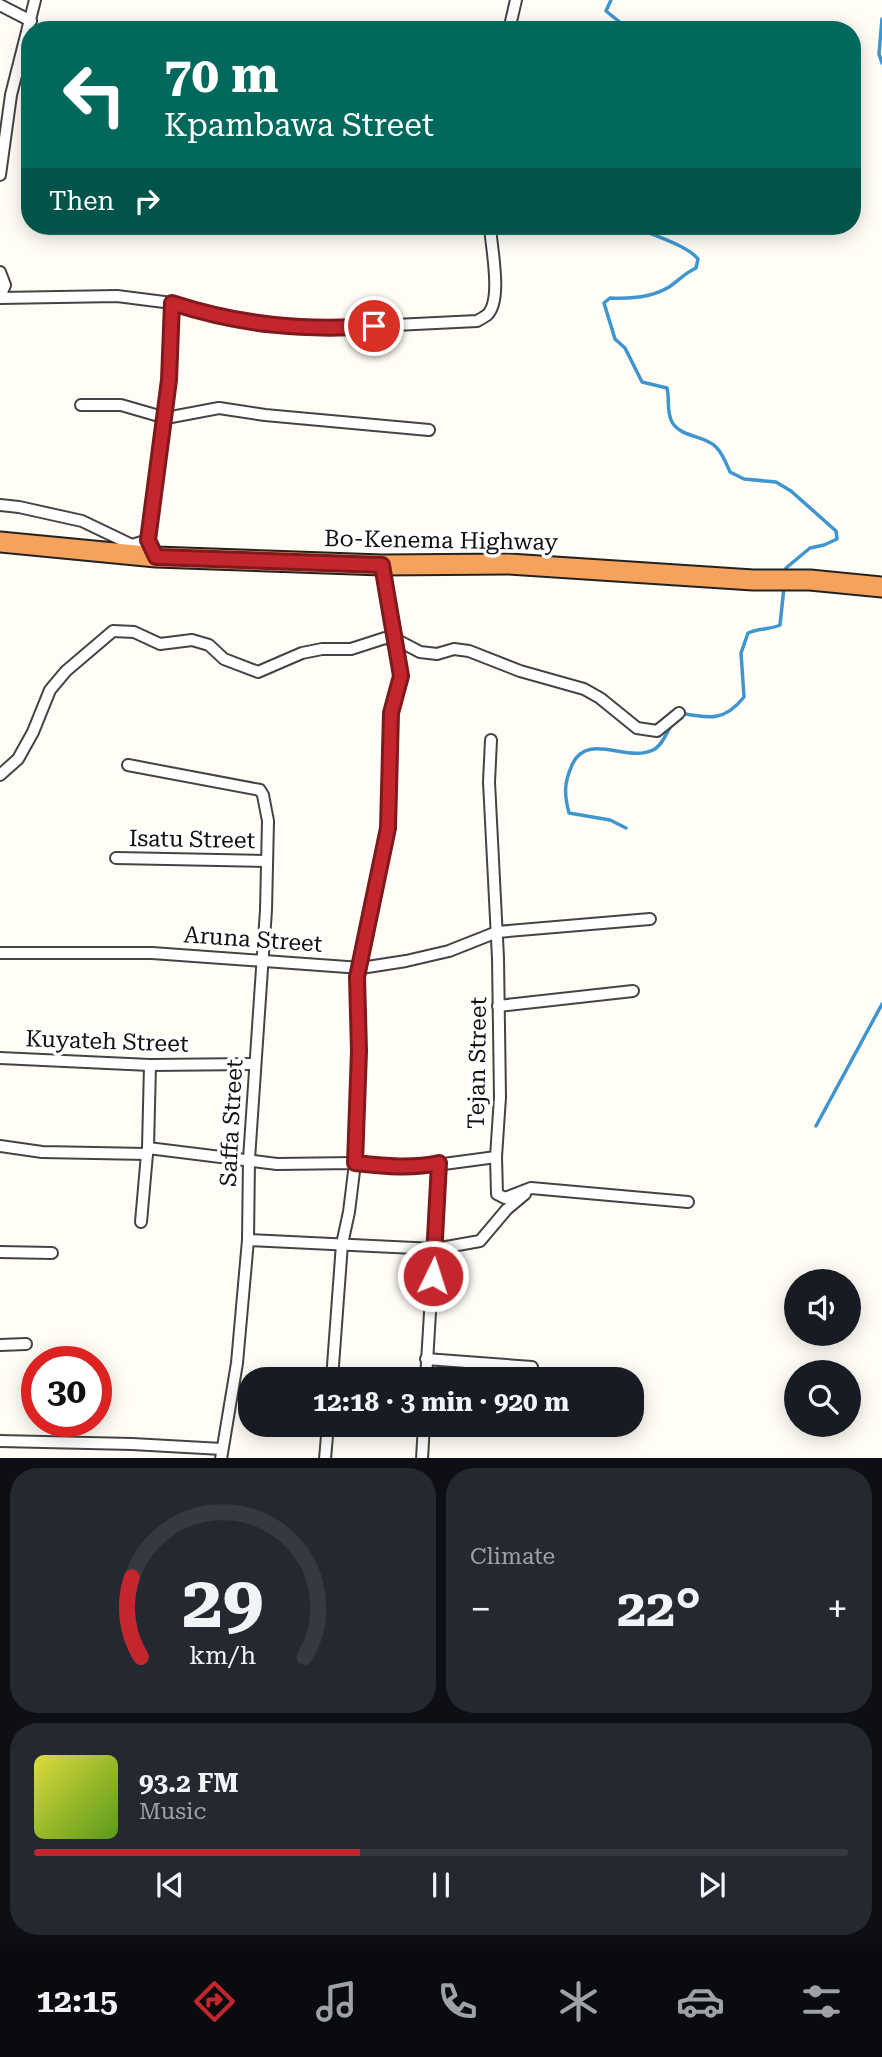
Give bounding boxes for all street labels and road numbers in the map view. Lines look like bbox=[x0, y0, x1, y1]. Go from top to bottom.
street label: Bo-Kenema Highway bbox=[324, 525, 558, 556]
street label: Isatu Street bbox=[129, 825, 256, 854]
street label: Aruna Street bbox=[183, 921, 324, 958]
street label: Tejan Street bbox=[463, 996, 492, 1129]
street label: Kuyateh Street bbox=[25, 1025, 189, 1058]
street label: Saffa Street bbox=[215, 1058, 248, 1187]

